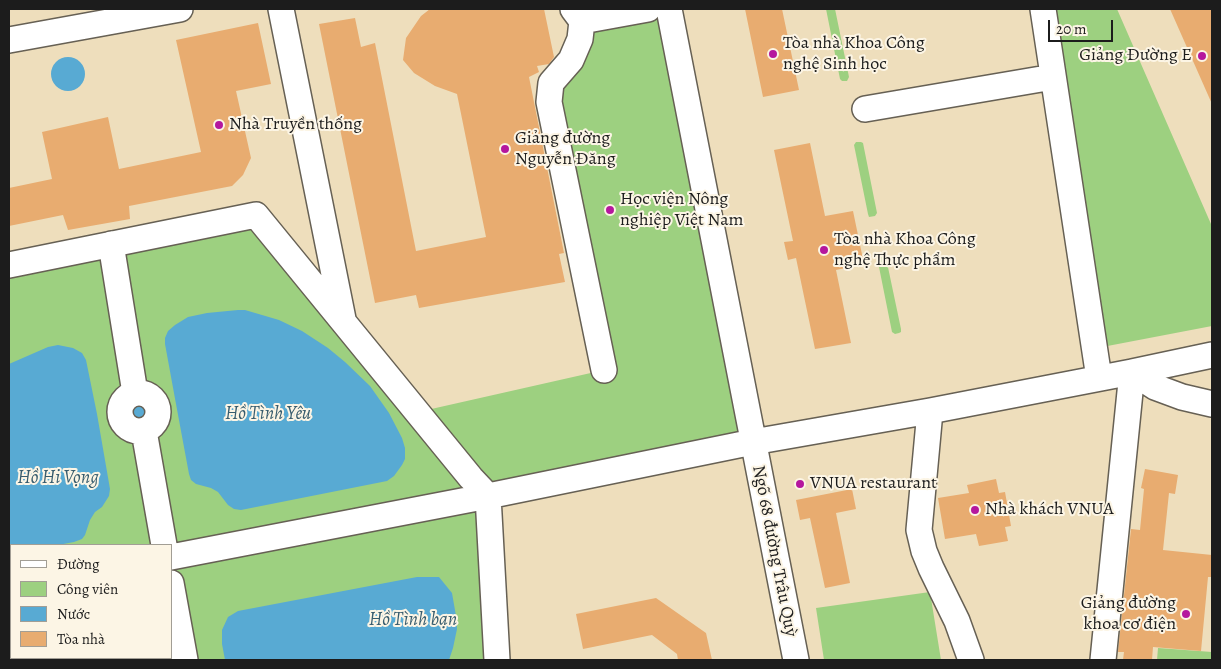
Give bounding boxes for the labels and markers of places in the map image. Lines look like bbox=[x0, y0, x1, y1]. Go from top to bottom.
place label: Tòa nhà Khoa Công nghệ Sinh học bbox=[783, 33, 925, 76]
place label: Giảng Đường E bbox=[1079, 45, 1192, 67]
marker: Tòa nhà Khoa Công nghệ Sinh học bbox=[767, 48, 779, 60]
marker: Giảng Đường E bbox=[1196, 50, 1208, 62]
place label: Nhà Truyền thống bbox=[229, 114, 362, 136]
marker: Nhà Truyền thống bbox=[213, 119, 225, 131]
place label: Giảng đường Nguyễn Đăng bbox=[515, 128, 616, 170]
marker: Giảng đường Nguyễn Đăng bbox=[499, 143, 511, 155]
place label: Học viện Nông nghiệp Việt Nam bbox=[620, 189, 744, 232]
marker: Học viện Nông nghiệp Việt Nam bbox=[604, 204, 616, 216]
place label: Tòa nhà Khoa Công nghệ Thực phẩm bbox=[834, 229, 976, 272]
marker: Tòa nhà Khoa Công nghệ Thực phẩm bbox=[818, 244, 830, 256]
place label: VNUA restaurant bbox=[810, 473, 937, 495]
marker: VNUA restaurant bbox=[794, 478, 806, 490]
place label: Nhà khách VNUA bbox=[985, 499, 1114, 521]
marker: Nhà khách VNUA bbox=[969, 504, 981, 516]
place label: Giảng đường khoa cơ điện bbox=[1081, 593, 1176, 636]
marker: Giảng đường khoa cơ điện bbox=[1180, 608, 1192, 620]

